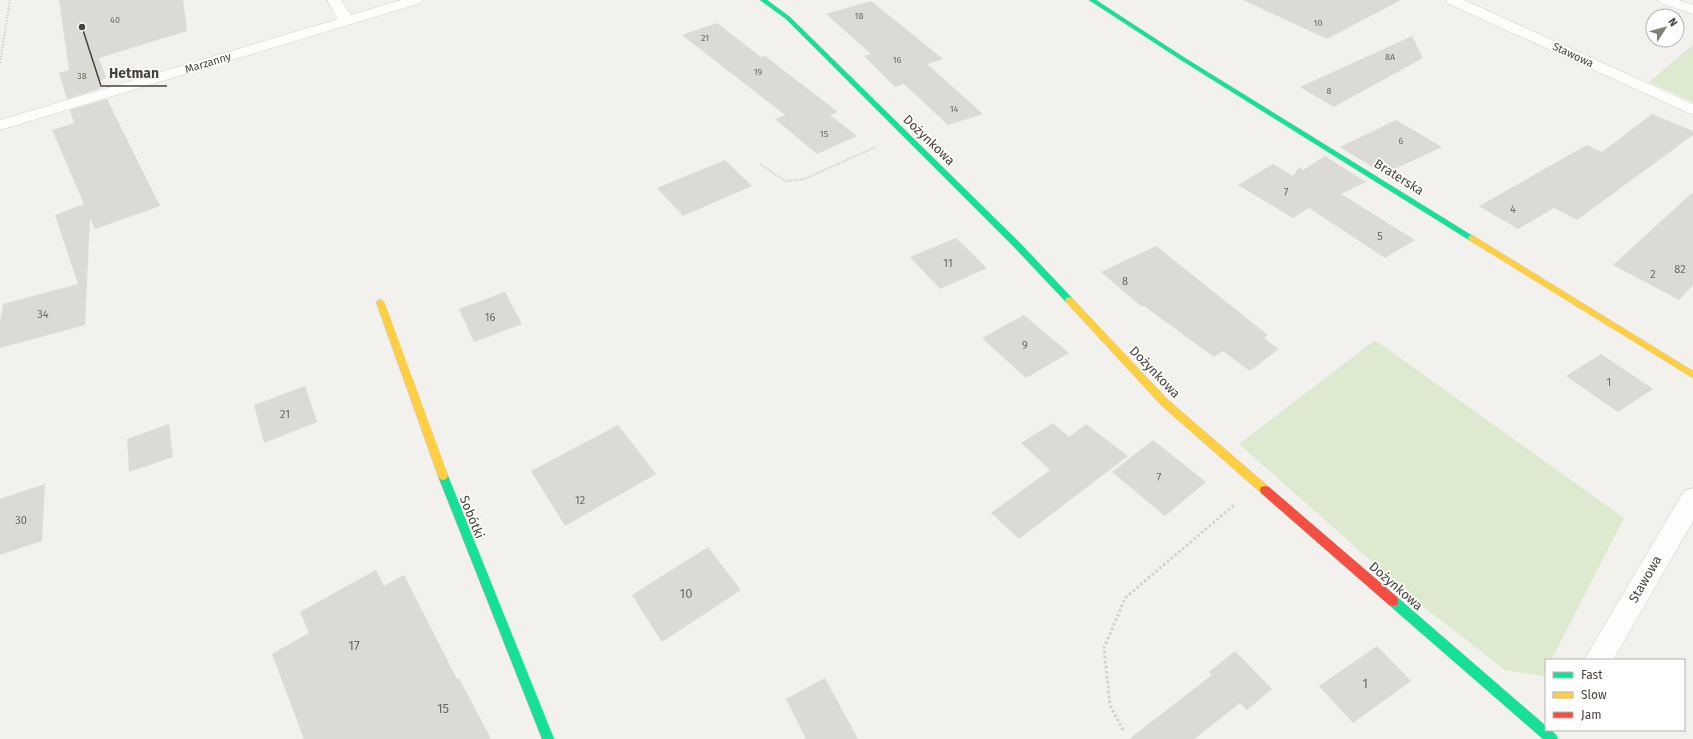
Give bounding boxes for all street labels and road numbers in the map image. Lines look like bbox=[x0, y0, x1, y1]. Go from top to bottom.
street label: Stawowa bbox=[1550, 40, 1596, 70]
street label: Marzanny bbox=[183, 50, 233, 76]
street label: Dożynkowa bbox=[900, 112, 958, 168]
street label: Braterska bbox=[1371, 156, 1427, 198]
street label: Dożynkowa bbox=[1127, 343, 1183, 401]
street label: Sobótki bbox=[457, 493, 487, 541]
street label: Stawowa bbox=[1626, 553, 1664, 605]
street label: Dożynkowa bbox=[1366, 559, 1426, 613]

